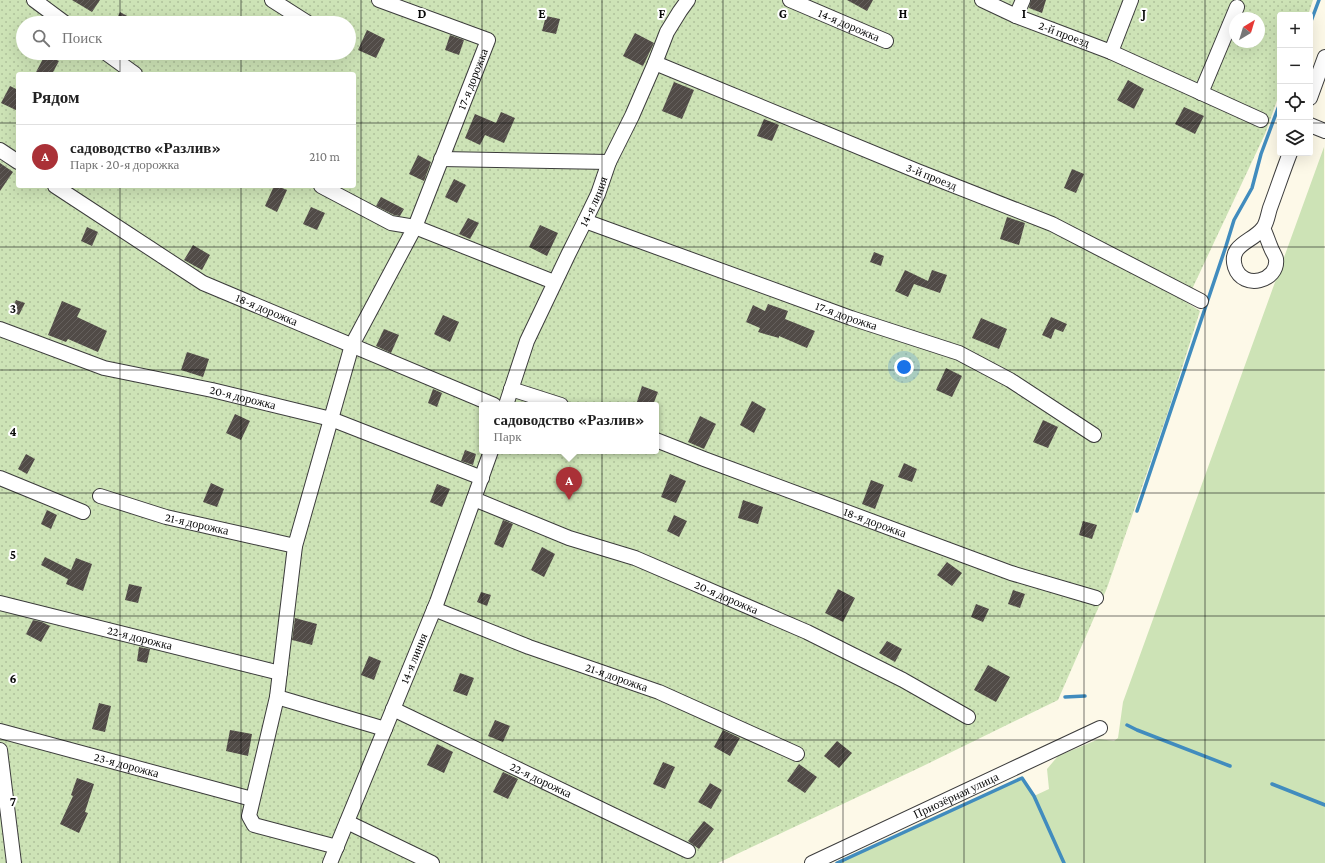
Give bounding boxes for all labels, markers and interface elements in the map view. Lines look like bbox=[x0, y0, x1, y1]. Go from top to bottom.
text: D bbox=[418, 6, 427, 21]
text: E bbox=[538, 6, 546, 21]
text: F bbox=[659, 6, 666, 21]
text: G bbox=[779, 6, 787, 21]
street label: 14-я дорожка bbox=[816, 6, 882, 45]
text: H bbox=[899, 6, 908, 21]
text: I bbox=[1022, 6, 1026, 21]
text: J bbox=[1140, 6, 1146, 21]
north arrow bbox=[1229, 12, 1265, 48]
map controls bbox=[1277, 12, 1313, 156]
button: + bbox=[1277, 12, 1313, 48]
search box bbox=[16, 16, 356, 60]
street label: 2-й проезд bbox=[1037, 18, 1092, 50]
icon: search bbox=[30, 27, 52, 49]
text: Поиск bbox=[62, 30, 102, 46]
street label: 17-я дорожка bbox=[455, 46, 491, 112]
button: − bbox=[1277, 48, 1313, 84]
button: locate bbox=[1277, 84, 1313, 120]
text: Рядом bbox=[32, 88, 80, 107]
button: layers bbox=[1277, 120, 1313, 156]
text: садоводство «Разлив» bbox=[70, 140, 221, 156]
text: A bbox=[41, 149, 49, 164]
text: 210 m bbox=[309, 149, 340, 164]
text: Парк · 20-я дорожка bbox=[70, 157, 179, 172]
street label: 3-й проезд bbox=[904, 160, 959, 193]
street label: 14-я линия bbox=[576, 174, 611, 229]
street label: 18-я дорожка bbox=[234, 291, 300, 329]
street label: 17-я дорожка bbox=[813, 299, 880, 333]
text: 3 bbox=[10, 301, 16, 316]
your location bbox=[894, 357, 914, 377]
street label: 20-я дорожка bbox=[208, 383, 278, 412]
popup bbox=[479, 402, 659, 454]
text: садоводство «Разлив» bbox=[494, 412, 644, 428]
text: 4 bbox=[9, 424, 17, 439]
text: Парк bbox=[494, 429, 522, 444]
pin: A bbox=[556, 467, 582, 500]
street label: 18-я дорожка bbox=[842, 504, 909, 541]
street label: 21-я дорожка bbox=[164, 510, 231, 538]
text: 5 bbox=[10, 547, 16, 562]
street label: 20-я дорожка bbox=[692, 577, 761, 617]
street label: 22-я дорожка bbox=[106, 623, 174, 653]
street label: 14-я линия bbox=[397, 631, 431, 686]
street label: 21-я дорожка bbox=[584, 660, 650, 695]
text: 6 bbox=[9, 671, 17, 686]
street label: 23-я дорожка bbox=[92, 750, 161, 781]
street label: 22-я дорожка bbox=[508, 759, 574, 801]
street label: Приозёрная улица bbox=[911, 769, 1001, 821]
text: 7 bbox=[10, 794, 16, 809]

